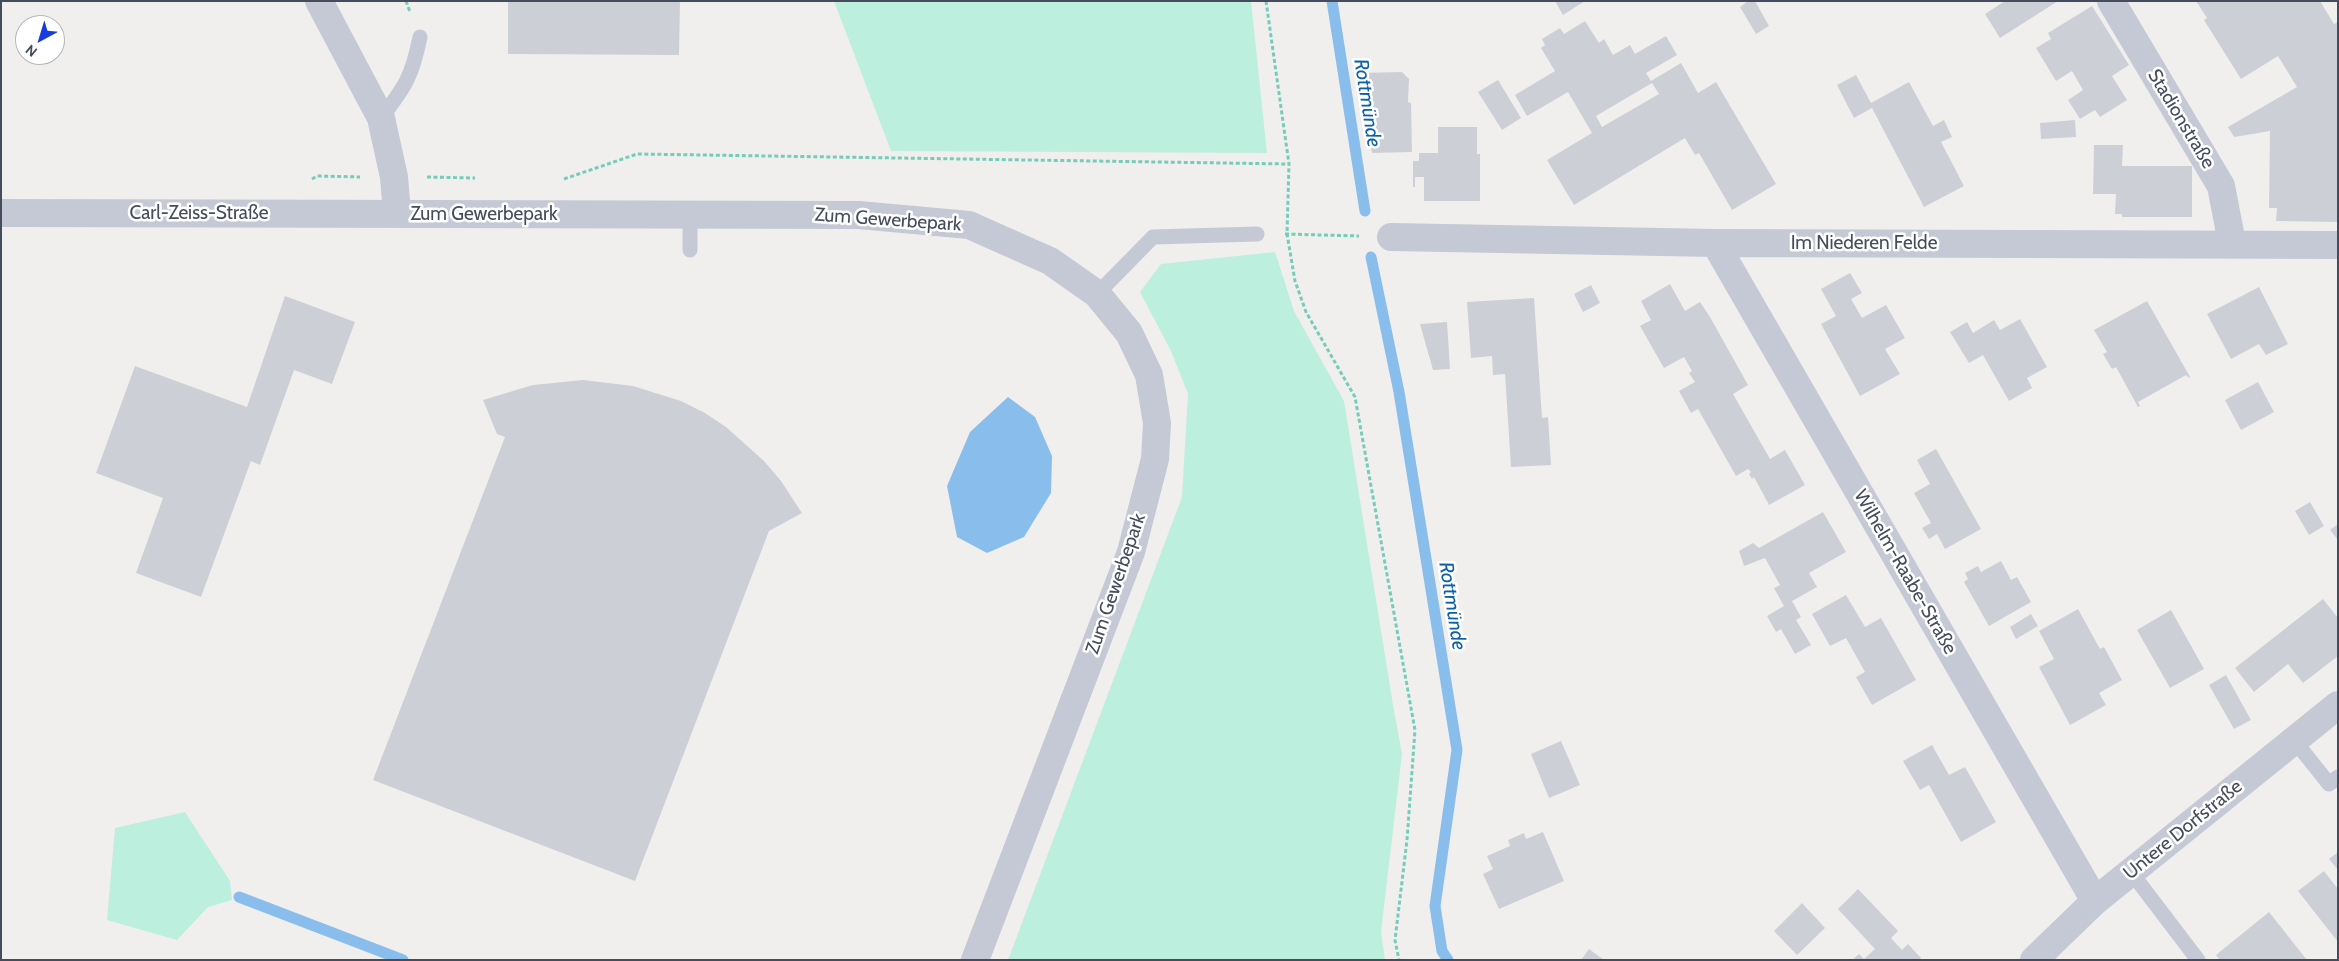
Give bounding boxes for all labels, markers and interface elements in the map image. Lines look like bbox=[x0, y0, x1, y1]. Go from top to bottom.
north arrow bbox=[15, 15, 65, 65]
text: N bbox=[22, 41, 41, 61]
water label: Rottmünde bbox=[1348, 57, 1386, 149]
street label: Stadionstraße bbox=[2142, 65, 2220, 173]
street label: Carl-Zeiss-Straße bbox=[130, 202, 268, 224]
street label: Zum Gewerbepark bbox=[410, 203, 558, 225]
street label: Zum Gewerbepark bbox=[814, 203, 962, 237]
street label: Im Niederen Felde bbox=[1791, 232, 1937, 254]
street label: Wilhelm-Raabe-Straße bbox=[1849, 486, 1961, 658]
street label: Zum Gewerbepark bbox=[1081, 511, 1151, 657]
water label: Rottmünde bbox=[1433, 560, 1471, 652]
street label: Untere Dorfstraße bbox=[2119, 775, 2247, 885]

